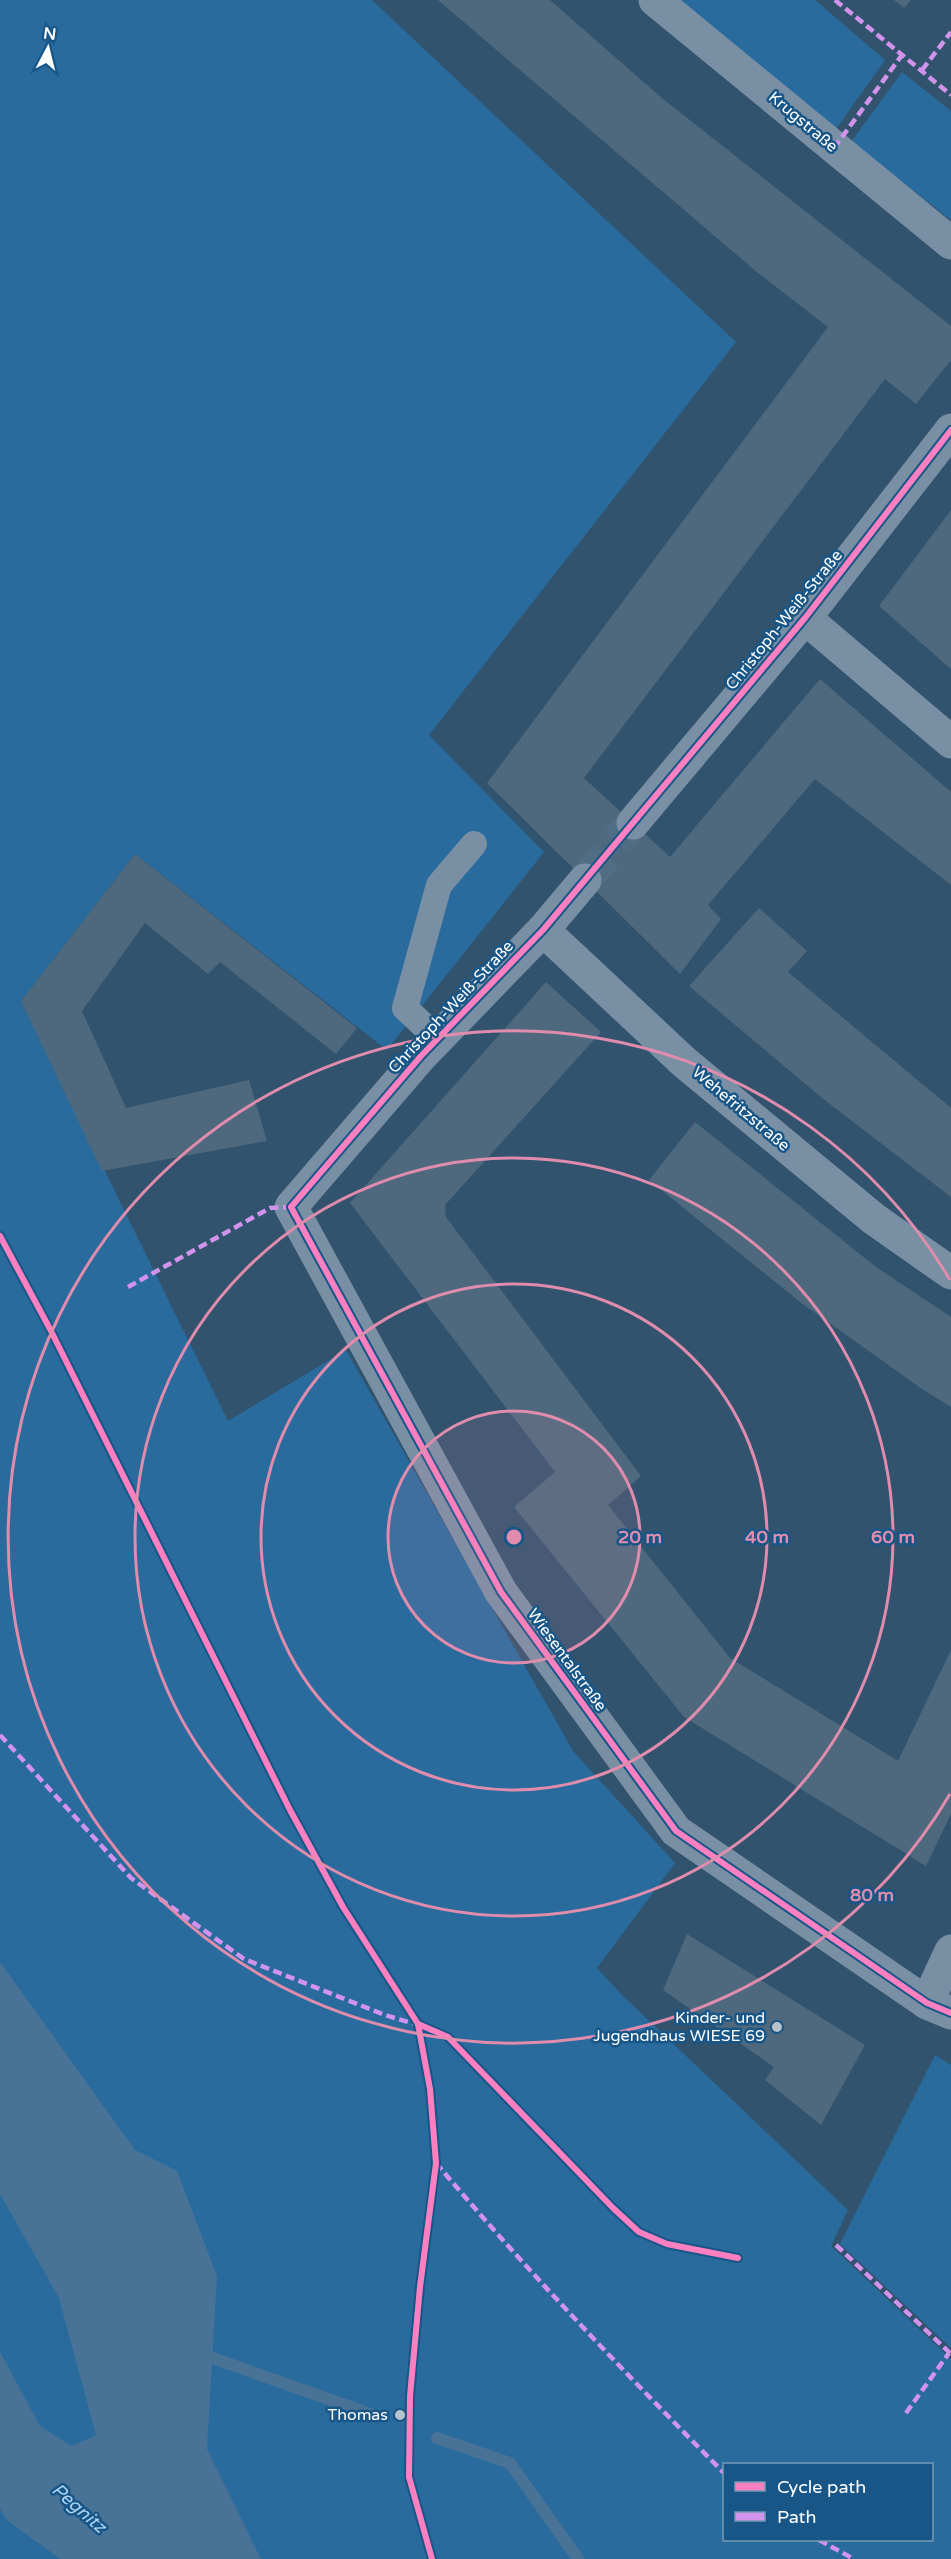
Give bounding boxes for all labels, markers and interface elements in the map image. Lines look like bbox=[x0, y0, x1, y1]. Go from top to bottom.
north arrow bbox=[18, 18, 78, 78]
text: N bbox=[42, 23, 57, 45]
street label: Krugstraße bbox=[764, 87, 842, 157]
street label: Christoph-Weiß-Straße bbox=[721, 546, 847, 694]
street label: Christoph-Weiß-Straße bbox=[384, 936, 518, 1078]
street label: Wehefritzstraße bbox=[688, 1062, 794, 1156]
text: 20 m bbox=[618, 1526, 662, 1548]
text: 40 m bbox=[745, 1526, 789, 1548]
text: 60 m bbox=[871, 1526, 915, 1548]
centre of rings bbox=[504, 1527, 524, 1547]
street label: Wiesentalstraße bbox=[523, 1605, 611, 1715]
text: 80 m bbox=[850, 1884, 894, 1906]
place label: Kinder- und Jugendhaus WIESE 69 bbox=[593, 2008, 765, 2046]
marker: Kinder- und Jugendhaus WIESE 69 bbox=[770, 2020, 784, 2034]
place label: Thomas bbox=[328, 2405, 388, 2425]
marker: Thomas bbox=[393, 2408, 407, 2422]
legend bbox=[723, 2463, 933, 2541]
text: Cycle path bbox=[777, 2476, 866, 2498]
water label: Pegnitz bbox=[47, 2478, 112, 2539]
text: Path bbox=[777, 2506, 816, 2528]

